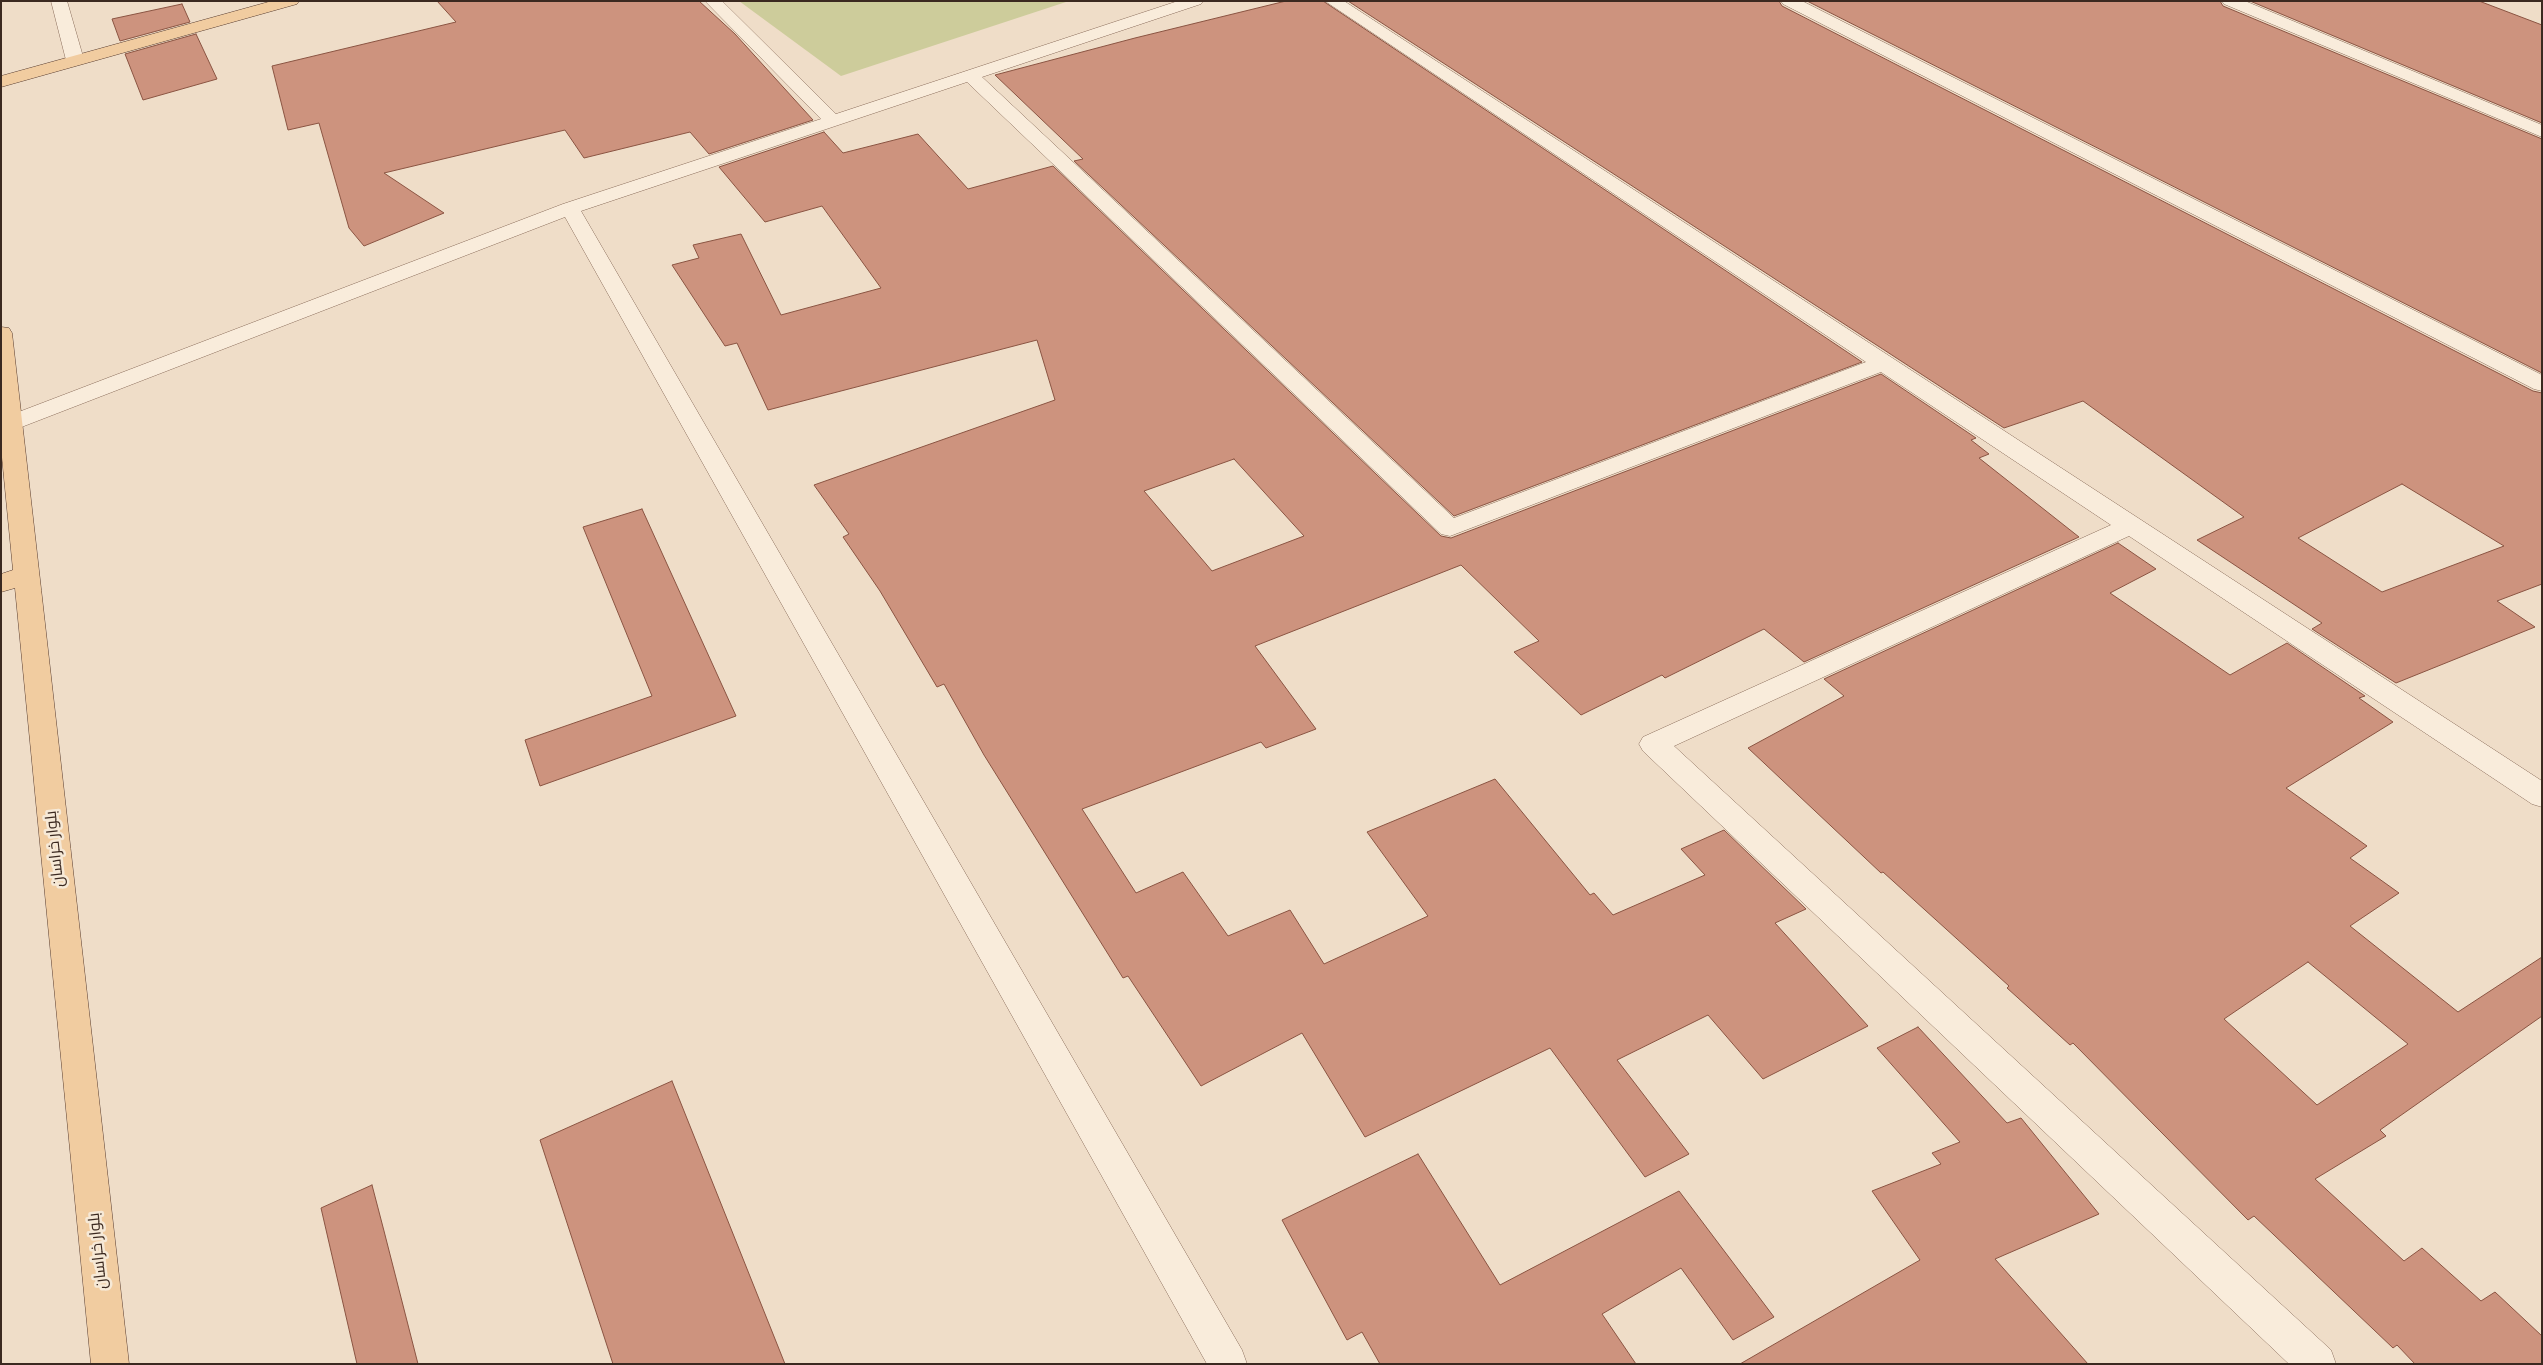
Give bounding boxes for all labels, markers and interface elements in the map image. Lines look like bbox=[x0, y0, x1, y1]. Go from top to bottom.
street label: بلوار خراسان bbox=[41, 810, 69, 888]
street label: بلوار خراسان bbox=[84, 1212, 112, 1290]

